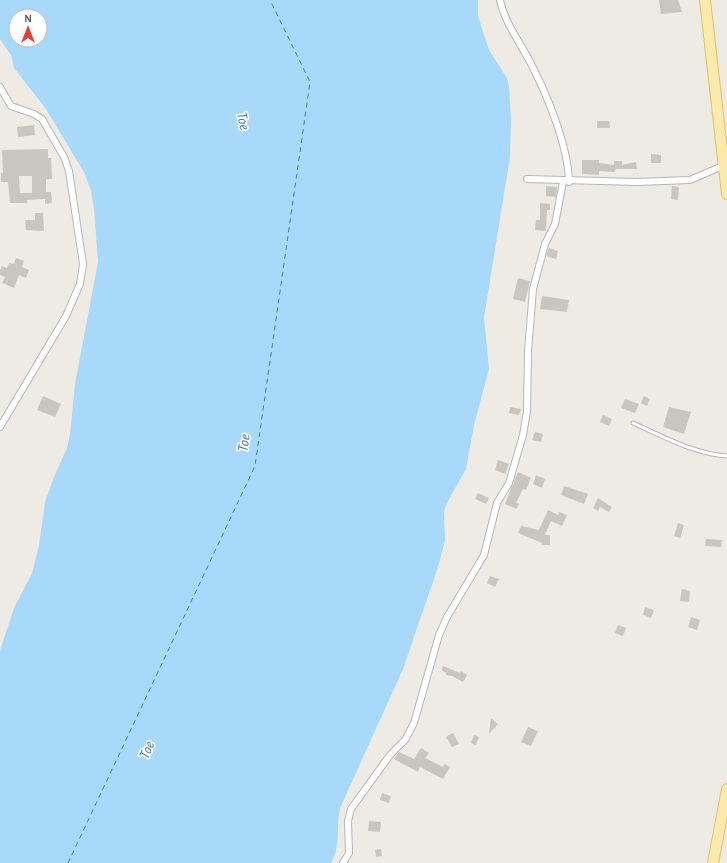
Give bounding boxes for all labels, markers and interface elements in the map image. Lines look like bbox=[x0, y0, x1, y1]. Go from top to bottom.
north arrow bbox=[8, 8, 48, 48]
text: N bbox=[24, 13, 32, 24]
water label: Toe bbox=[234, 111, 252, 132]
water label: Toe bbox=[235, 433, 253, 453]
water label: Toe bbox=[137, 739, 158, 761]

